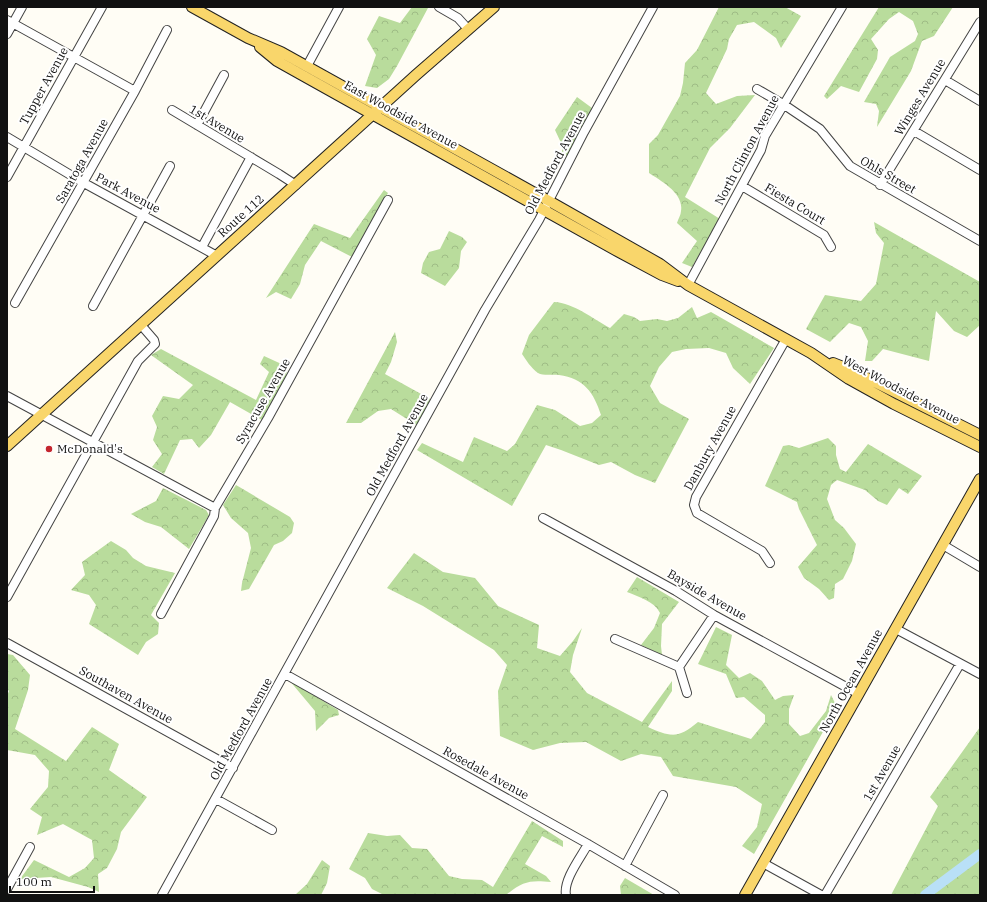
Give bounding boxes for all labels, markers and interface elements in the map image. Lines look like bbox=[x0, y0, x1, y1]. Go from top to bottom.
street label: Tupper Avenue bbox=[16, 44, 71, 127]
street label: Winges Avenue bbox=[891, 56, 948, 138]
street label: East Woodside Avenue bbox=[342, 77, 461, 152]
street label: North Clinton Avenue bbox=[711, 92, 782, 207]
street label: 1st Avenue bbox=[187, 101, 248, 146]
street label: Old Medford Avenue bbox=[521, 108, 588, 217]
street label: Saratoga Avenue bbox=[52, 116, 111, 206]
street label: Ohls Street bbox=[858, 153, 919, 197]
street label: Park Avenue bbox=[93, 169, 163, 216]
street label: Fiesta Court bbox=[762, 180, 828, 228]
street label: Route 112 bbox=[214, 191, 267, 240]
street label: West Woodside Avenue bbox=[840, 352, 962, 427]
street label: Syracuse Avenue bbox=[232, 355, 293, 446]
street label: Old Medford Avenue bbox=[362, 391, 431, 499]
street label: Danbury Avenue bbox=[680, 403, 739, 493]
place label: McDonald's bbox=[57, 441, 123, 456]
marker: McDonald's bbox=[44, 444, 54, 454]
street label: Bayside Avenue bbox=[665, 566, 750, 623]
street label: North Ocean Avenue bbox=[816, 626, 885, 735]
street label: Southaven Avenue bbox=[77, 663, 176, 727]
street label: Old Medford Avenue bbox=[206, 675, 275, 783]
street label: 1st Avenue bbox=[860, 742, 904, 803]
street label: Rosedale Avenue bbox=[441, 743, 532, 802]
scale bar bbox=[10, 868, 94, 894]
text: 100 m bbox=[16, 874, 52, 889]

